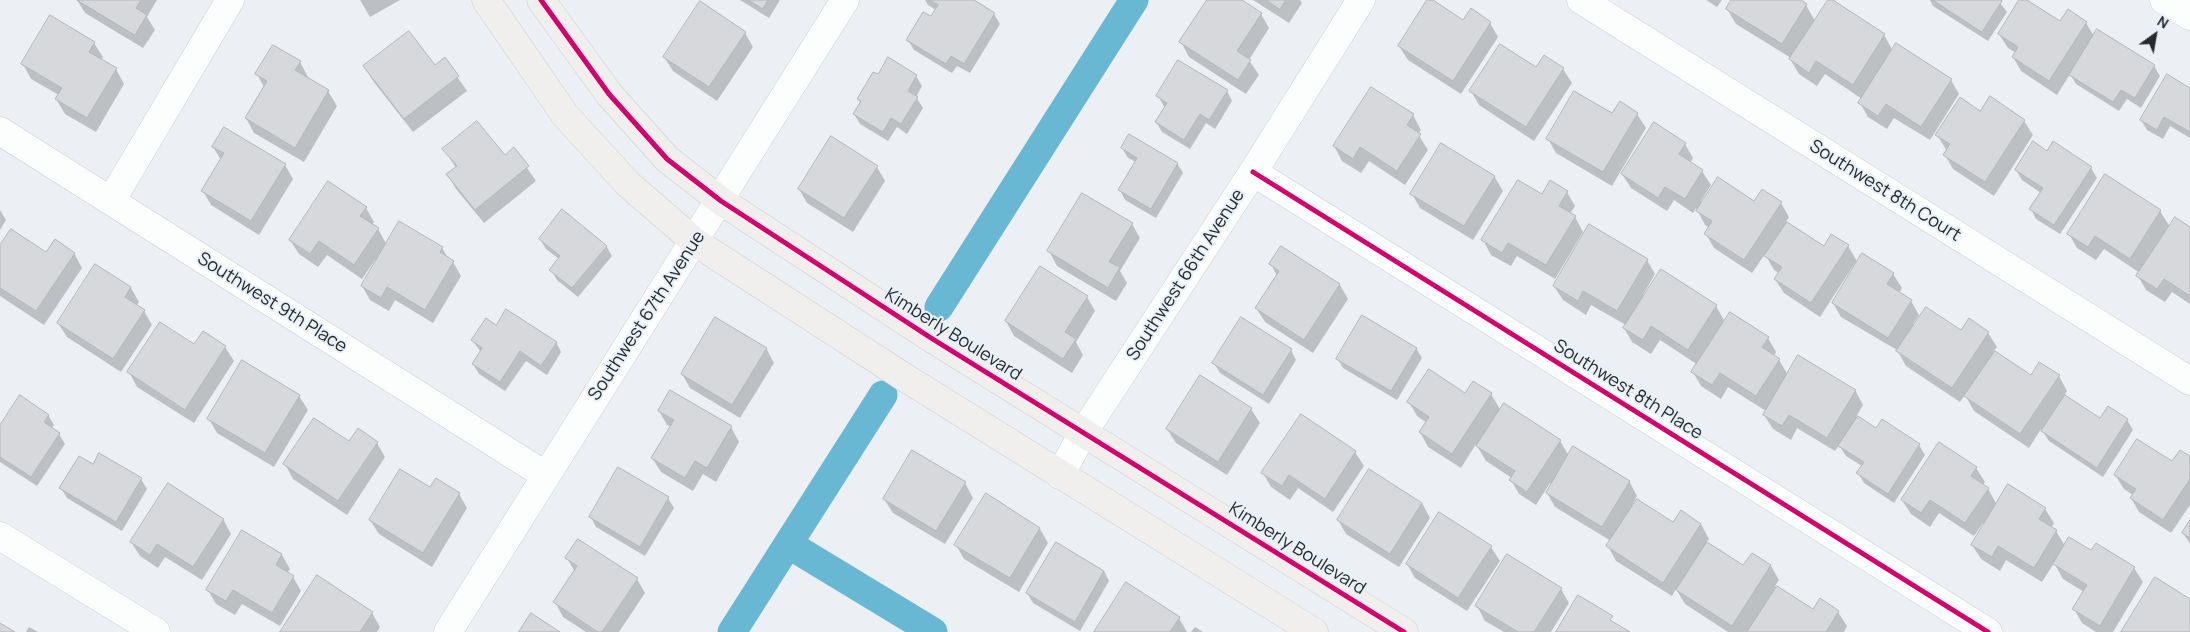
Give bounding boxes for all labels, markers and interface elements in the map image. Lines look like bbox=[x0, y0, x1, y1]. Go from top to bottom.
north arrow bbox=[2130, 10, 2180, 60]
text: N bbox=[2154, 11, 2173, 33]
street label: Southwest 8th Court bbox=[1805, 136, 1965, 246]
street label: Southwest 66th Avenue bbox=[1122, 185, 1250, 365]
street label: Southwest 67th Avenue bbox=[584, 227, 710, 405]
street label: Southwest 9th Place bbox=[193, 248, 351, 358]
street label: Kimberly Boulevard bbox=[881, 284, 1025, 386]
street label: Southwest 8th Place bbox=[1549, 335, 1707, 445]
street label: Kimberly Boulevard bbox=[1225, 498, 1369, 600]

